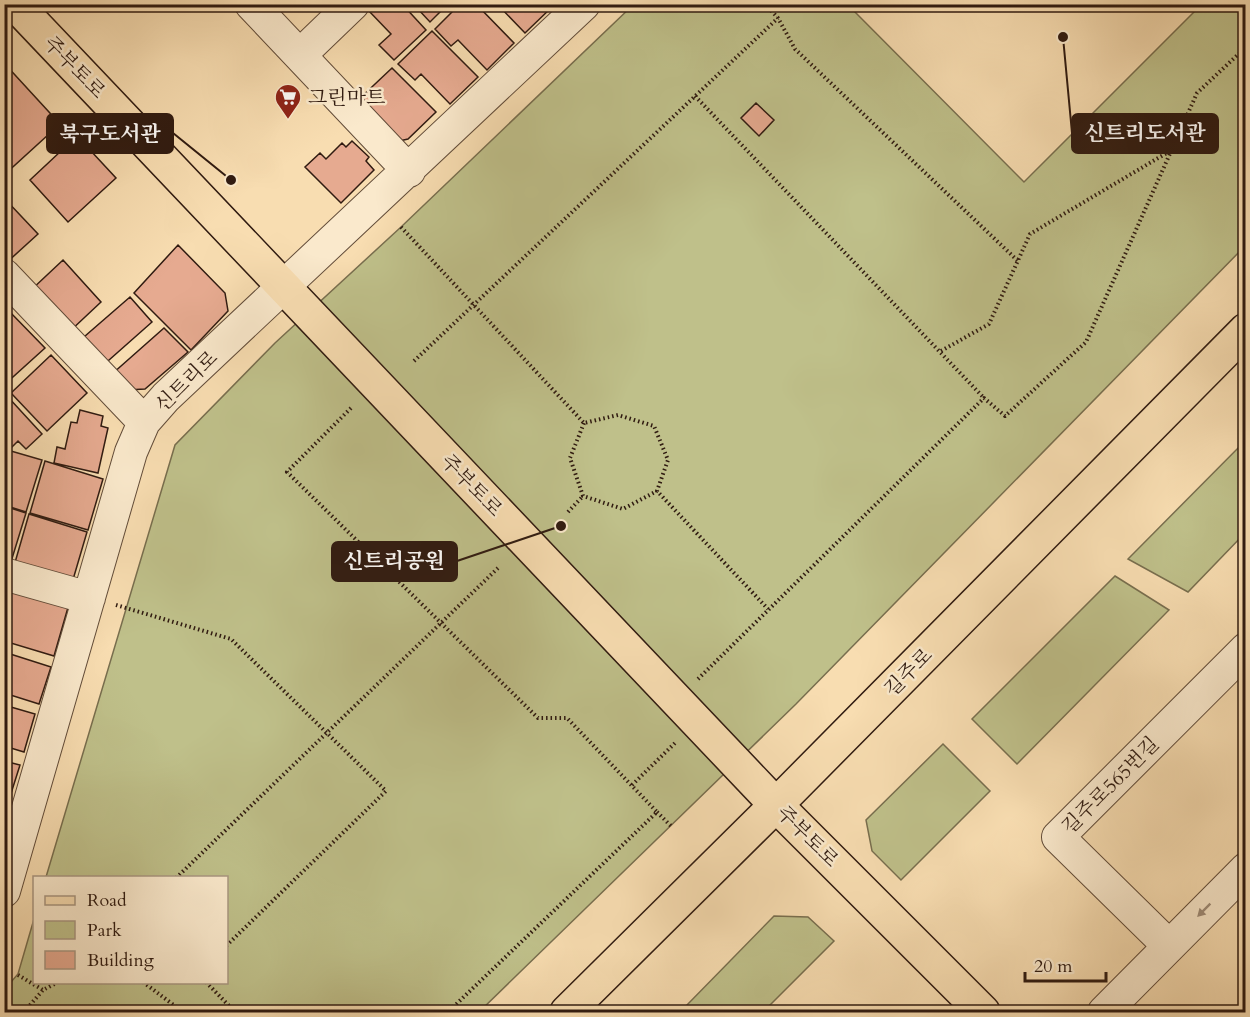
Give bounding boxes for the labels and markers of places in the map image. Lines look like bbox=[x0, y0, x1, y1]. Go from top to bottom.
supermarket icon: 그린마트 bbox=[273, 82, 303, 120]
place label: 그린마트 bbox=[308, 84, 385, 111]
callout: 북구도서관 bbox=[47, 114, 173, 153]
callout: 신트리도서관 bbox=[1072, 114, 1218, 153]
callout: 신트리공원 bbox=[332, 542, 457, 581]

